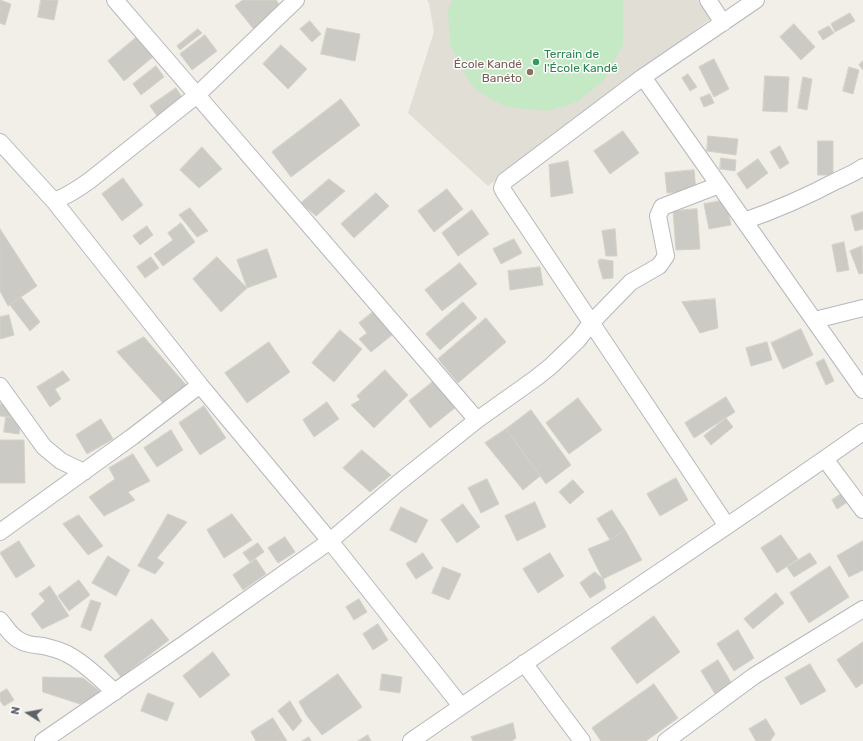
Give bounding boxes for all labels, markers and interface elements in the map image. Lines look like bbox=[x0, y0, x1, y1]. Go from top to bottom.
place label: Terrain de l'École Kandé bbox=[544, 48, 618, 76]
marker: Terrain de l'École Kandé bbox=[531, 57, 541, 67]
place label: École Kandé Banéto bbox=[454, 58, 522, 86]
marker: École Kandé Banéto bbox=[525, 67, 535, 77]
north arrow bbox=[8, 693, 48, 733]
text: N bbox=[9, 705, 23, 716]

